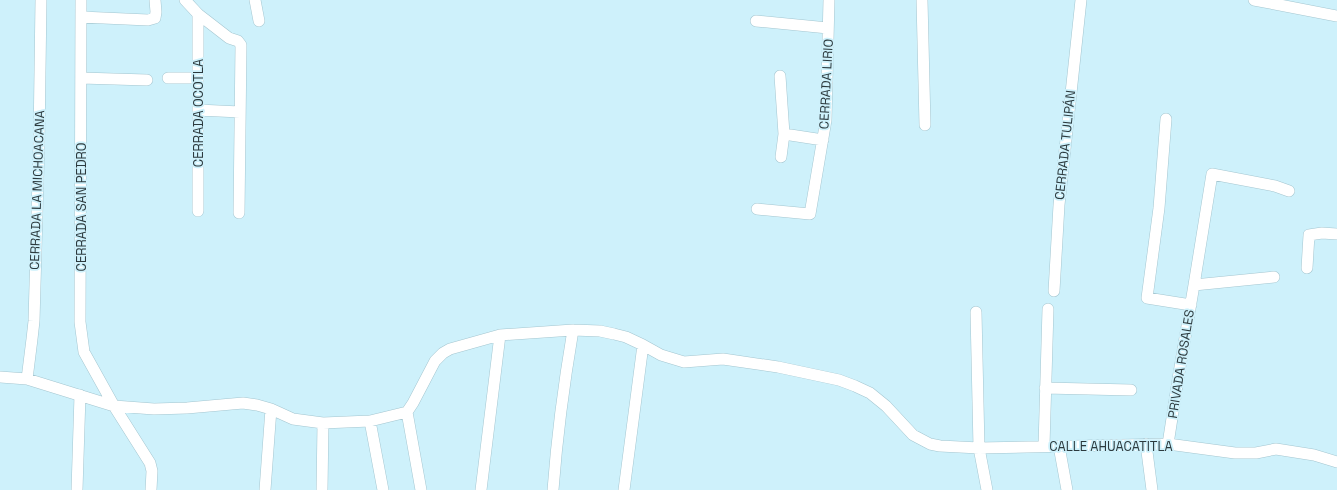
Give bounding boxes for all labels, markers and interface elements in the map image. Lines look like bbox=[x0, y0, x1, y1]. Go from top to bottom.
street label: CERRADA LIRIO bbox=[815, 38, 837, 130]
street label: CERRADA OCOTLA bbox=[190, 59, 207, 167]
street label: CERRADA TULIPÁN bbox=[1051, 89, 1079, 201]
street label: CERRADA LA MICHOACANA bbox=[26, 110, 48, 270]
street label: CERRADA SAN PEDRO bbox=[73, 143, 90, 271]
street label: PRIVADA ROSALES bbox=[1164, 308, 1198, 420]
street label: CALLE AHUACATITLA bbox=[1049, 438, 1173, 455]

